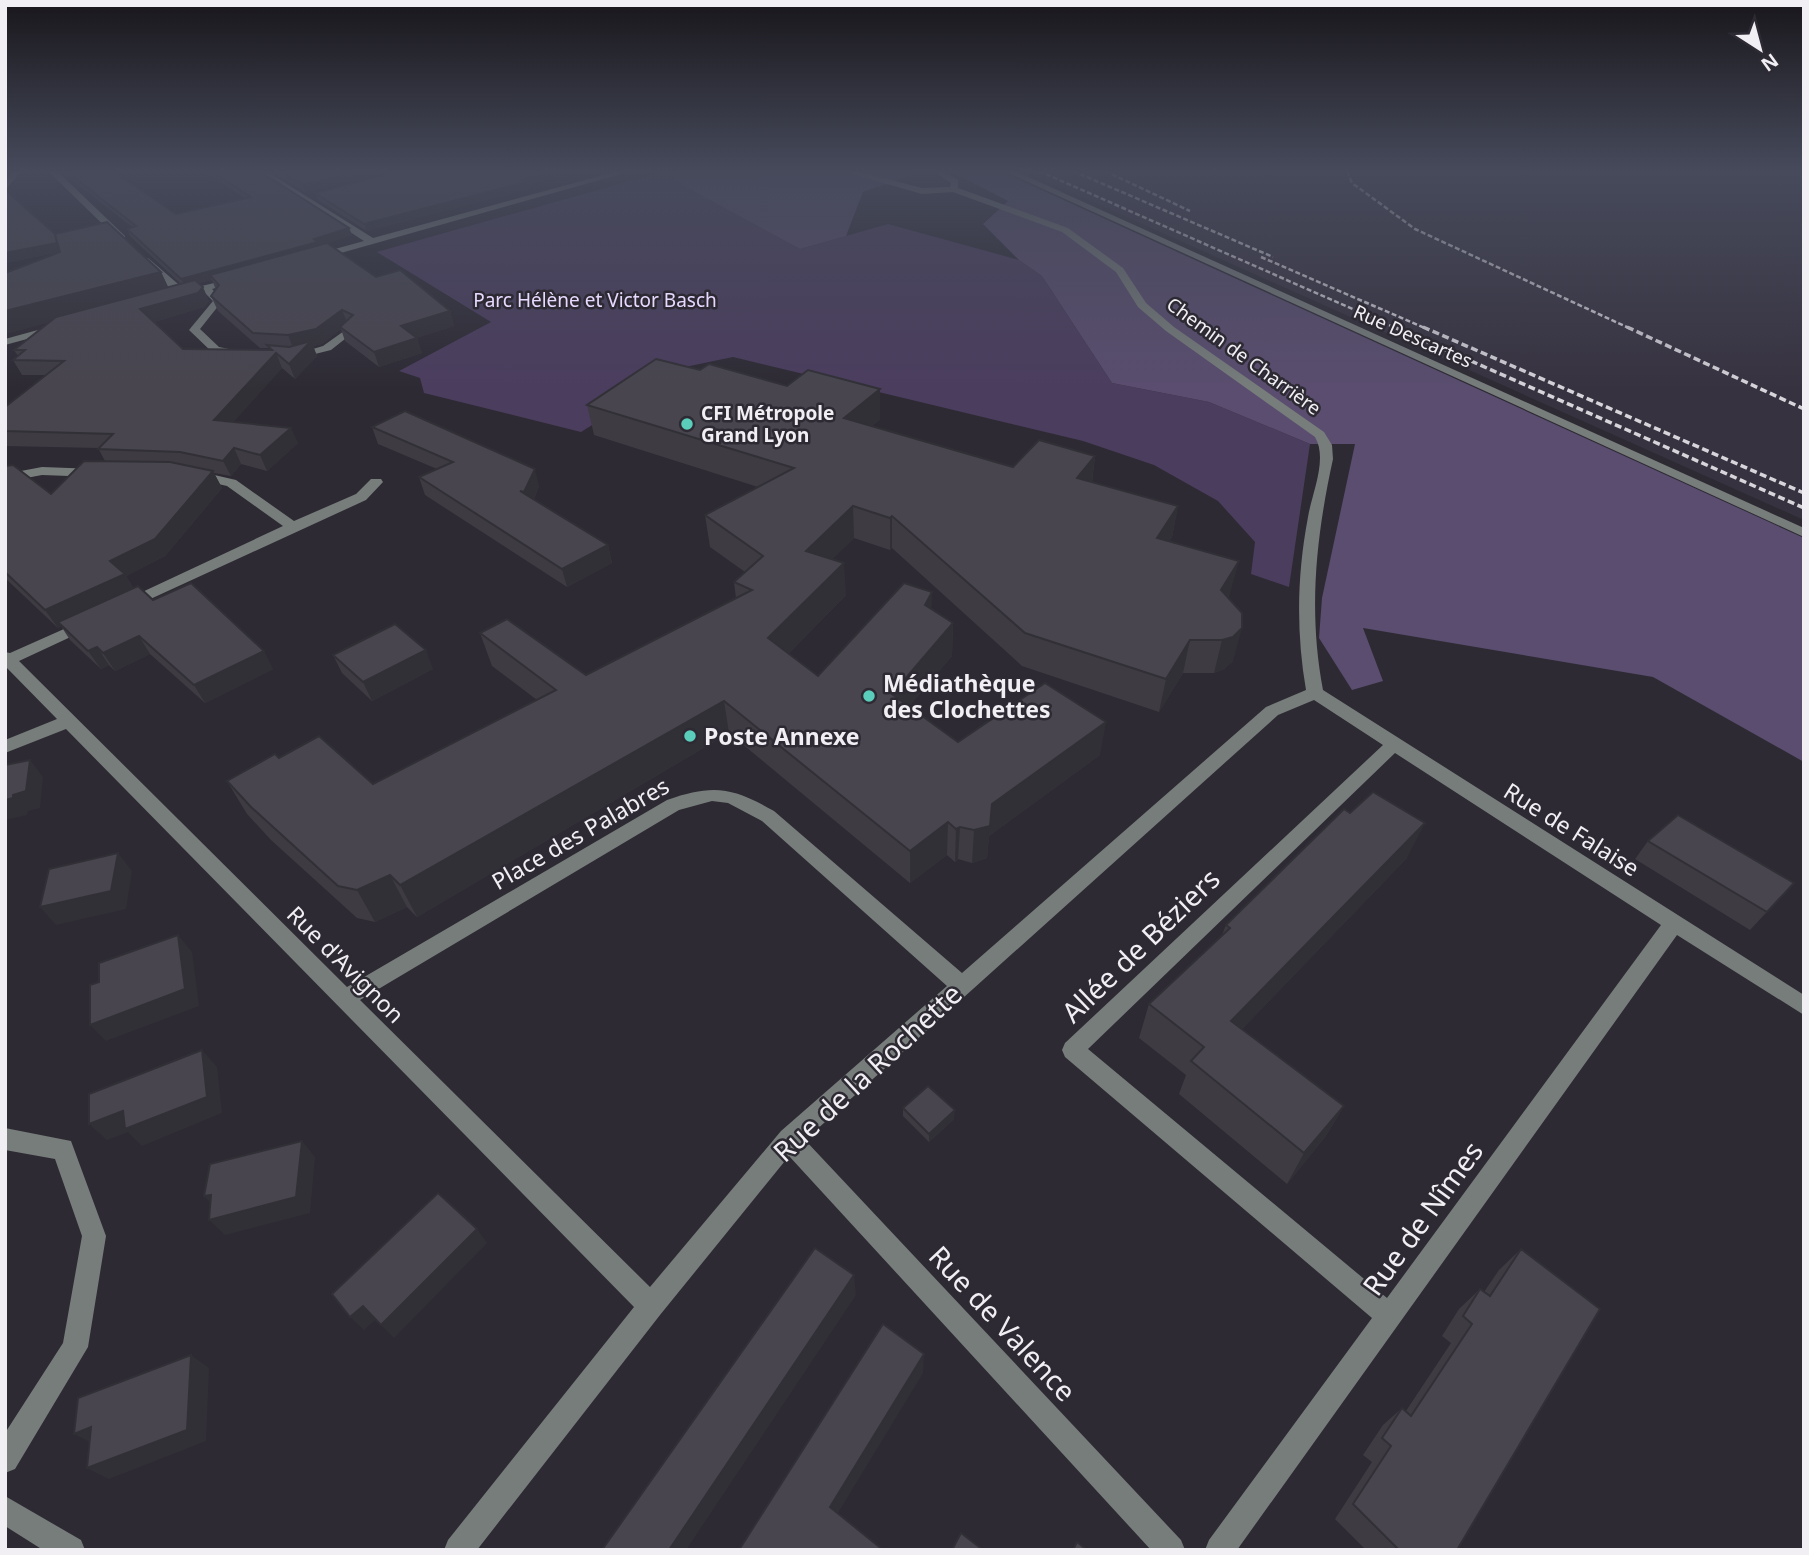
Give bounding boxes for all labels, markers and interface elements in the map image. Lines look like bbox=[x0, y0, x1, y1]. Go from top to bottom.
north arrow bbox=[1725, 14, 1795, 84]
text: N bbox=[1756, 48, 1784, 78]
park label: Parc Hélène et Victor Basch bbox=[473, 287, 717, 313]
street label: Chemin de Charrière bbox=[1161, 291, 1327, 421]
street label: Rue Descartes bbox=[1350, 298, 1476, 374]
place label: CFI Métropole Grand Lyon bbox=[701, 400, 834, 448]
marker: CFI Métropole Grand Lyon bbox=[679, 416, 695, 432]
place label: Médiathèque des Clochettes bbox=[883, 667, 1051, 725]
marker: Médiathèque des Clochettes bbox=[861, 688, 877, 704]
place label: Poste Annexe bbox=[704, 720, 860, 752]
marker: Poste Annexe bbox=[682, 728, 698, 744]
street label: Place des Palabres bbox=[486, 769, 674, 897]
street label: Rue de Falaise bbox=[1498, 775, 1646, 883]
street label: Allée de Béziers bbox=[1053, 860, 1227, 1030]
street label: Rue d'Avignon bbox=[280, 898, 412, 1030]
street label: Rue de la Rochette bbox=[764, 974, 970, 1170]
street label: Rue de Nîmes bbox=[1353, 1133, 1491, 1303]
street label: Rue de Valence bbox=[921, 1237, 1085, 1409]

